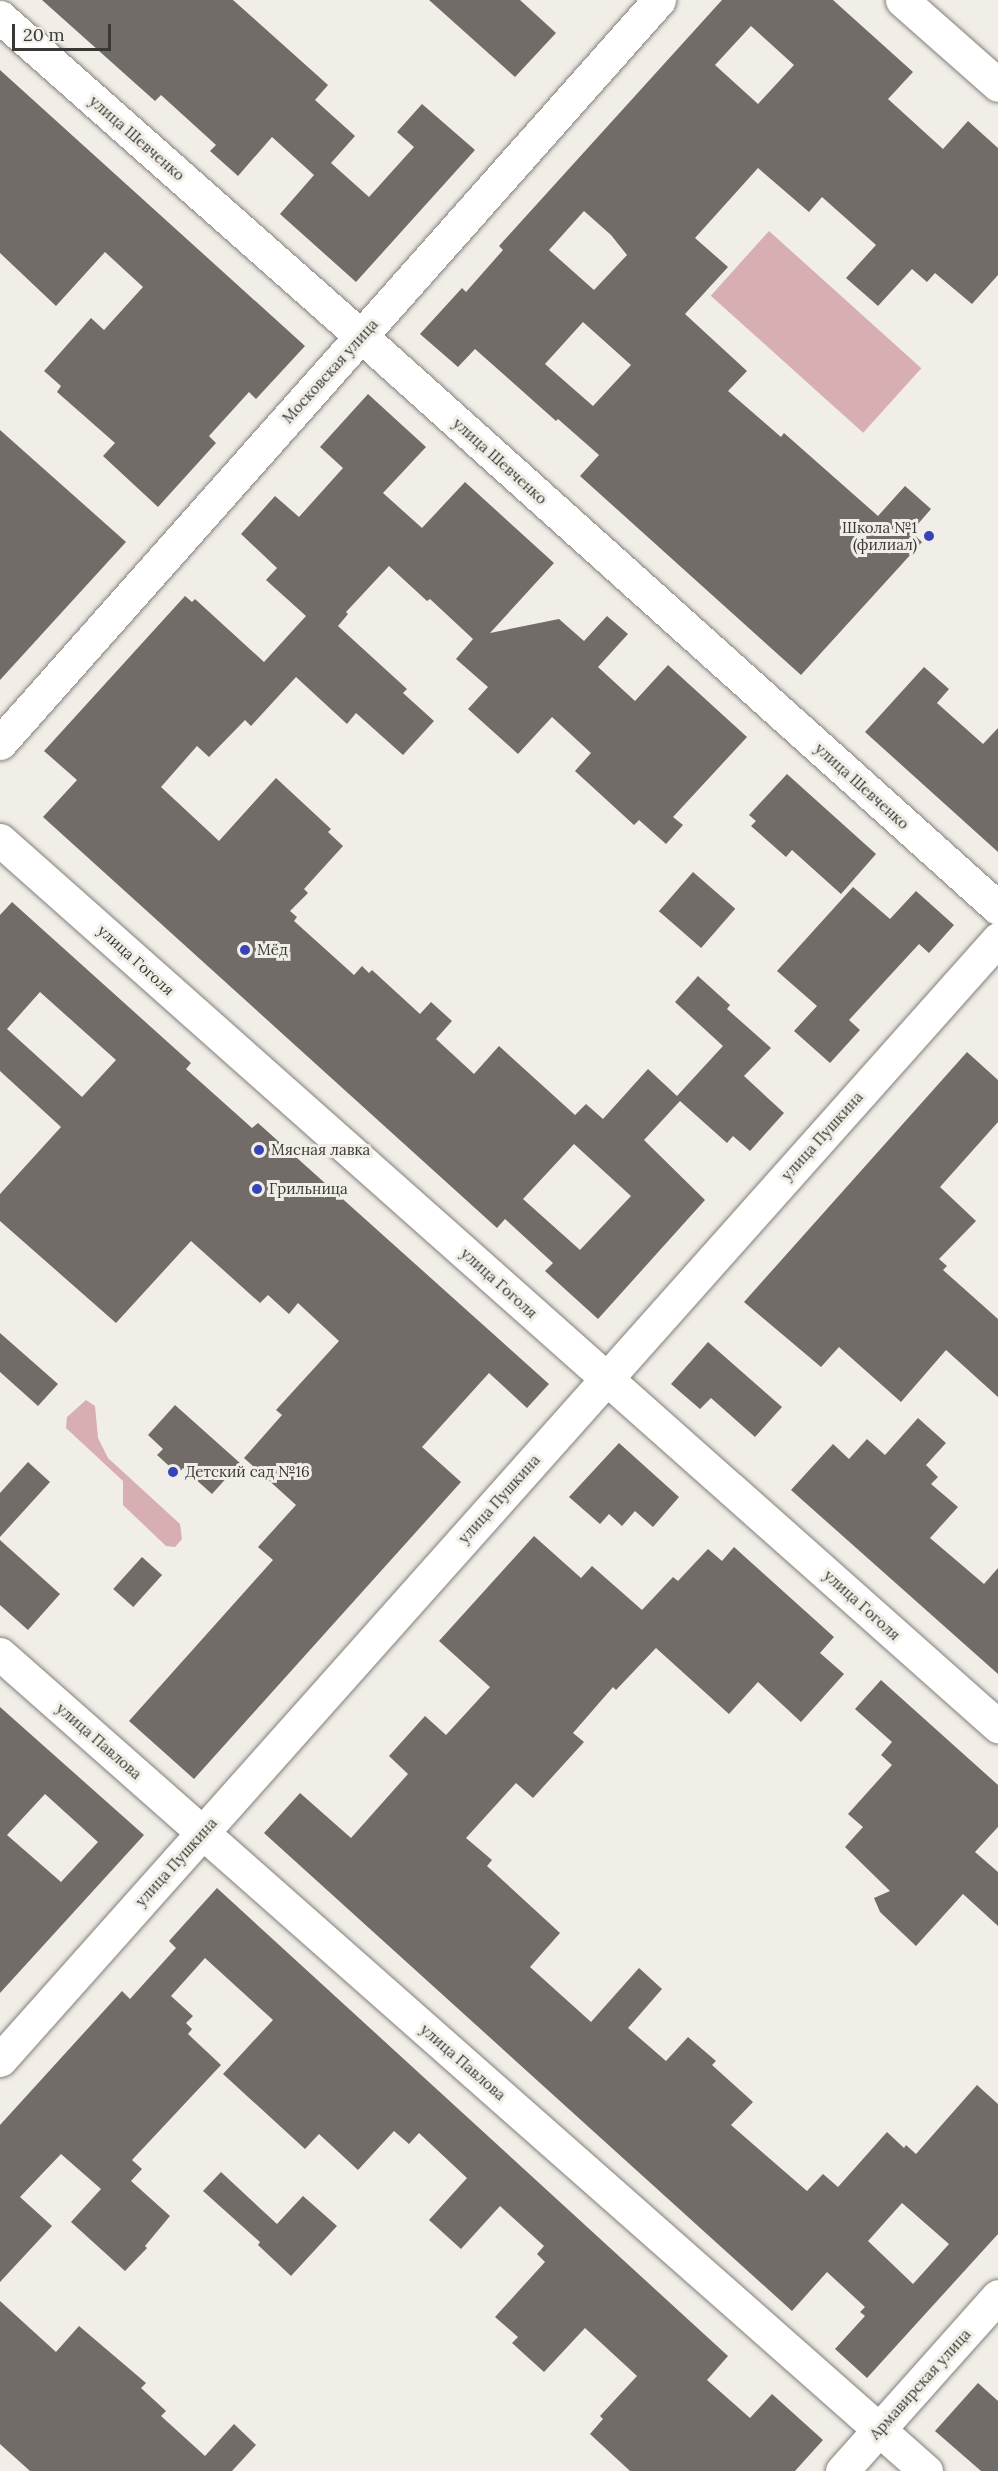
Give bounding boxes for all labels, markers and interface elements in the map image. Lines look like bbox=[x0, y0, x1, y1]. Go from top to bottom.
scale bar bbox=[15, 12, 114, 50]
text: 20 m bbox=[23, 23, 65, 46]
street label: улица Шевченко bbox=[86, 92, 188, 184]
street label: Московская улица bbox=[278, 315, 382, 427]
street label: улица Шевченко bbox=[449, 414, 551, 508]
place label: Школа №1 (филиал) bbox=[842, 518, 917, 553]
marker: Школа №1 (филиал) bbox=[922, 529, 936, 543]
street label: улица Шевченко bbox=[811, 739, 913, 833]
street label: улица Гоголя bbox=[94, 921, 178, 999]
place label: Мёд bbox=[257, 941, 288, 959]
marker: Мёд bbox=[238, 943, 252, 957]
street label: улица Пушкина bbox=[777, 1088, 867, 1184]
place label: Мясная лавка bbox=[271, 1141, 370, 1159]
marker: Мясная лавка bbox=[252, 1143, 266, 1157]
place label: Грильница bbox=[269, 1180, 348, 1198]
marker: Грильница bbox=[250, 1182, 264, 1196]
street label: улица Гоголя bbox=[457, 1244, 541, 1322]
street label: улица Пушкина bbox=[454, 1451, 544, 1547]
place label: Детский сад №16 bbox=[185, 1463, 310, 1481]
marker: Детский сад №16 bbox=[166, 1465, 180, 1479]
street label: улица Гоголя bbox=[820, 1566, 904, 1644]
street label: улица Павлова bbox=[53, 1699, 145, 1783]
street label: улица Пушкина bbox=[131, 1814, 221, 1910]
street label: улица Павлова bbox=[417, 2020, 509, 2104]
street label: Армавирская улица bbox=[866, 2325, 974, 2443]

